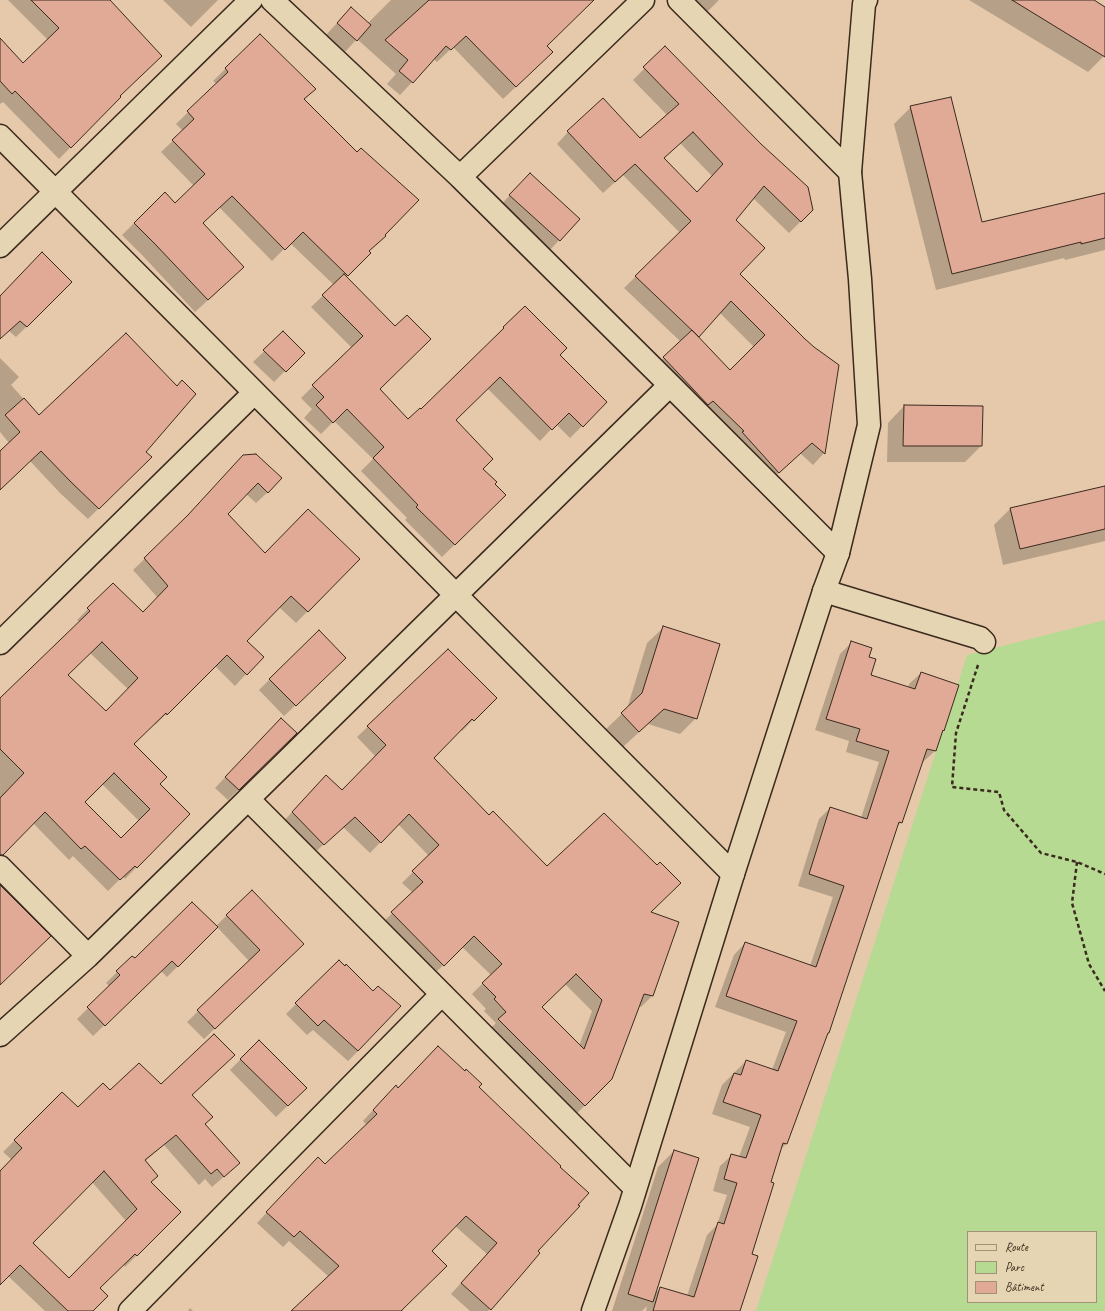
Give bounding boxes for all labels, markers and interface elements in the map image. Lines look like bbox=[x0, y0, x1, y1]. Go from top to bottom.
legend bbox=[967, 1231, 1097, 1303]
text: Route bbox=[1005, 1239, 1028, 1255]
text: Parc bbox=[1005, 1259, 1024, 1275]
text: Bâtiment bbox=[1005, 1279, 1043, 1295]

